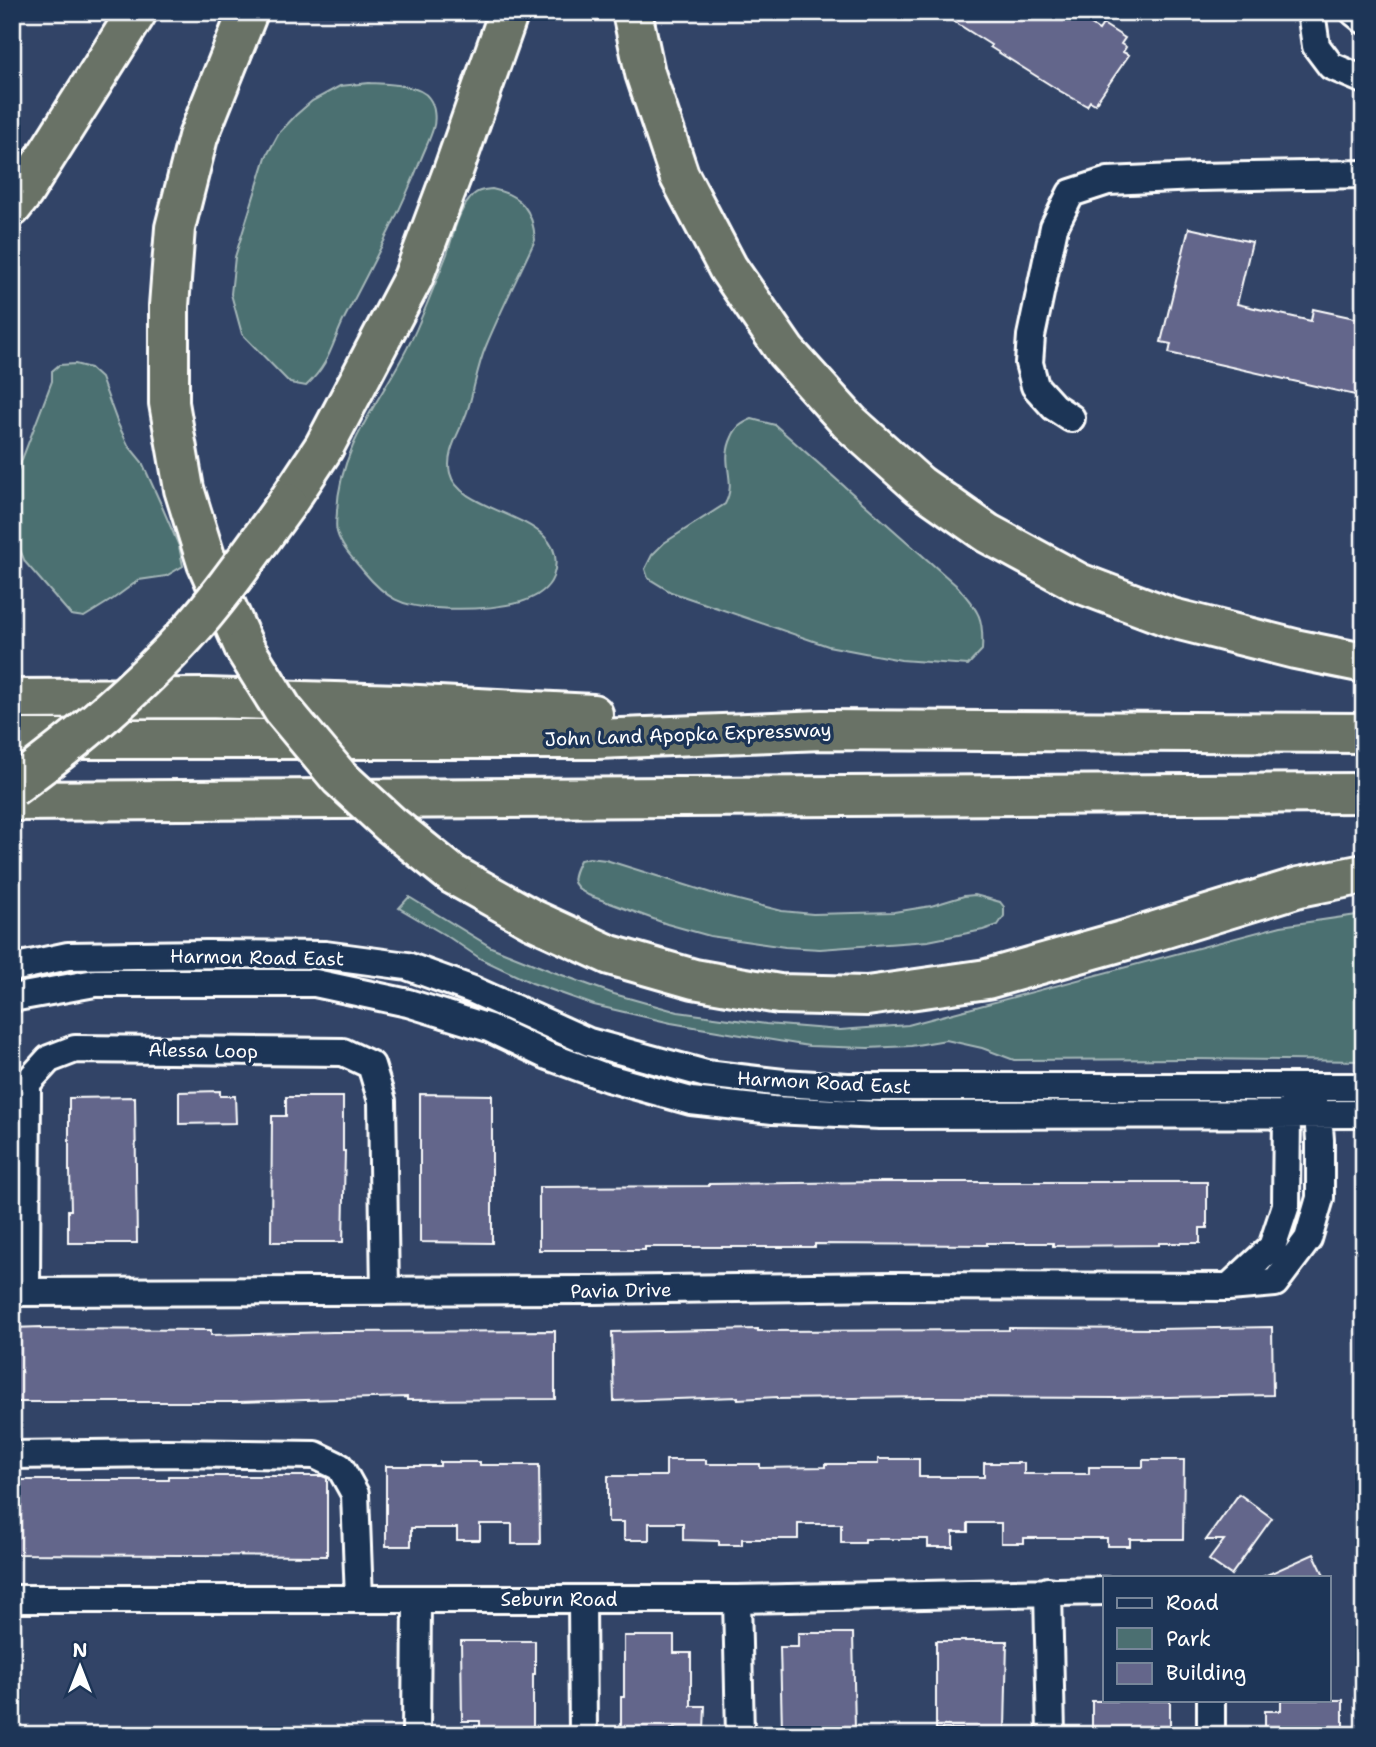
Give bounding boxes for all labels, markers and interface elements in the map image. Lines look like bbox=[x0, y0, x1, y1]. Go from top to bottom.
street label: John Land Apopka Expressway bbox=[544, 717, 832, 752]
street label: Harmon Road East bbox=[170, 943, 344, 972]
street label: Alessa Loop bbox=[148, 1037, 258, 1064]
street label: Harmon Road East bbox=[736, 1065, 912, 1100]
street label: Pavia Drive bbox=[570, 1277, 672, 1304]
legend bbox=[1103, 1576, 1330, 1702]
street label: Seburn Road bbox=[500, 1587, 618, 1612]
text: Road bbox=[1166, 1589, 1219, 1617]
text: Park bbox=[1166, 1625, 1211, 1653]
north arrow bbox=[46, 1632, 116, 1702]
text: N bbox=[72, 1638, 88, 1663]
text: Building bbox=[1166, 1659, 1246, 1687]

